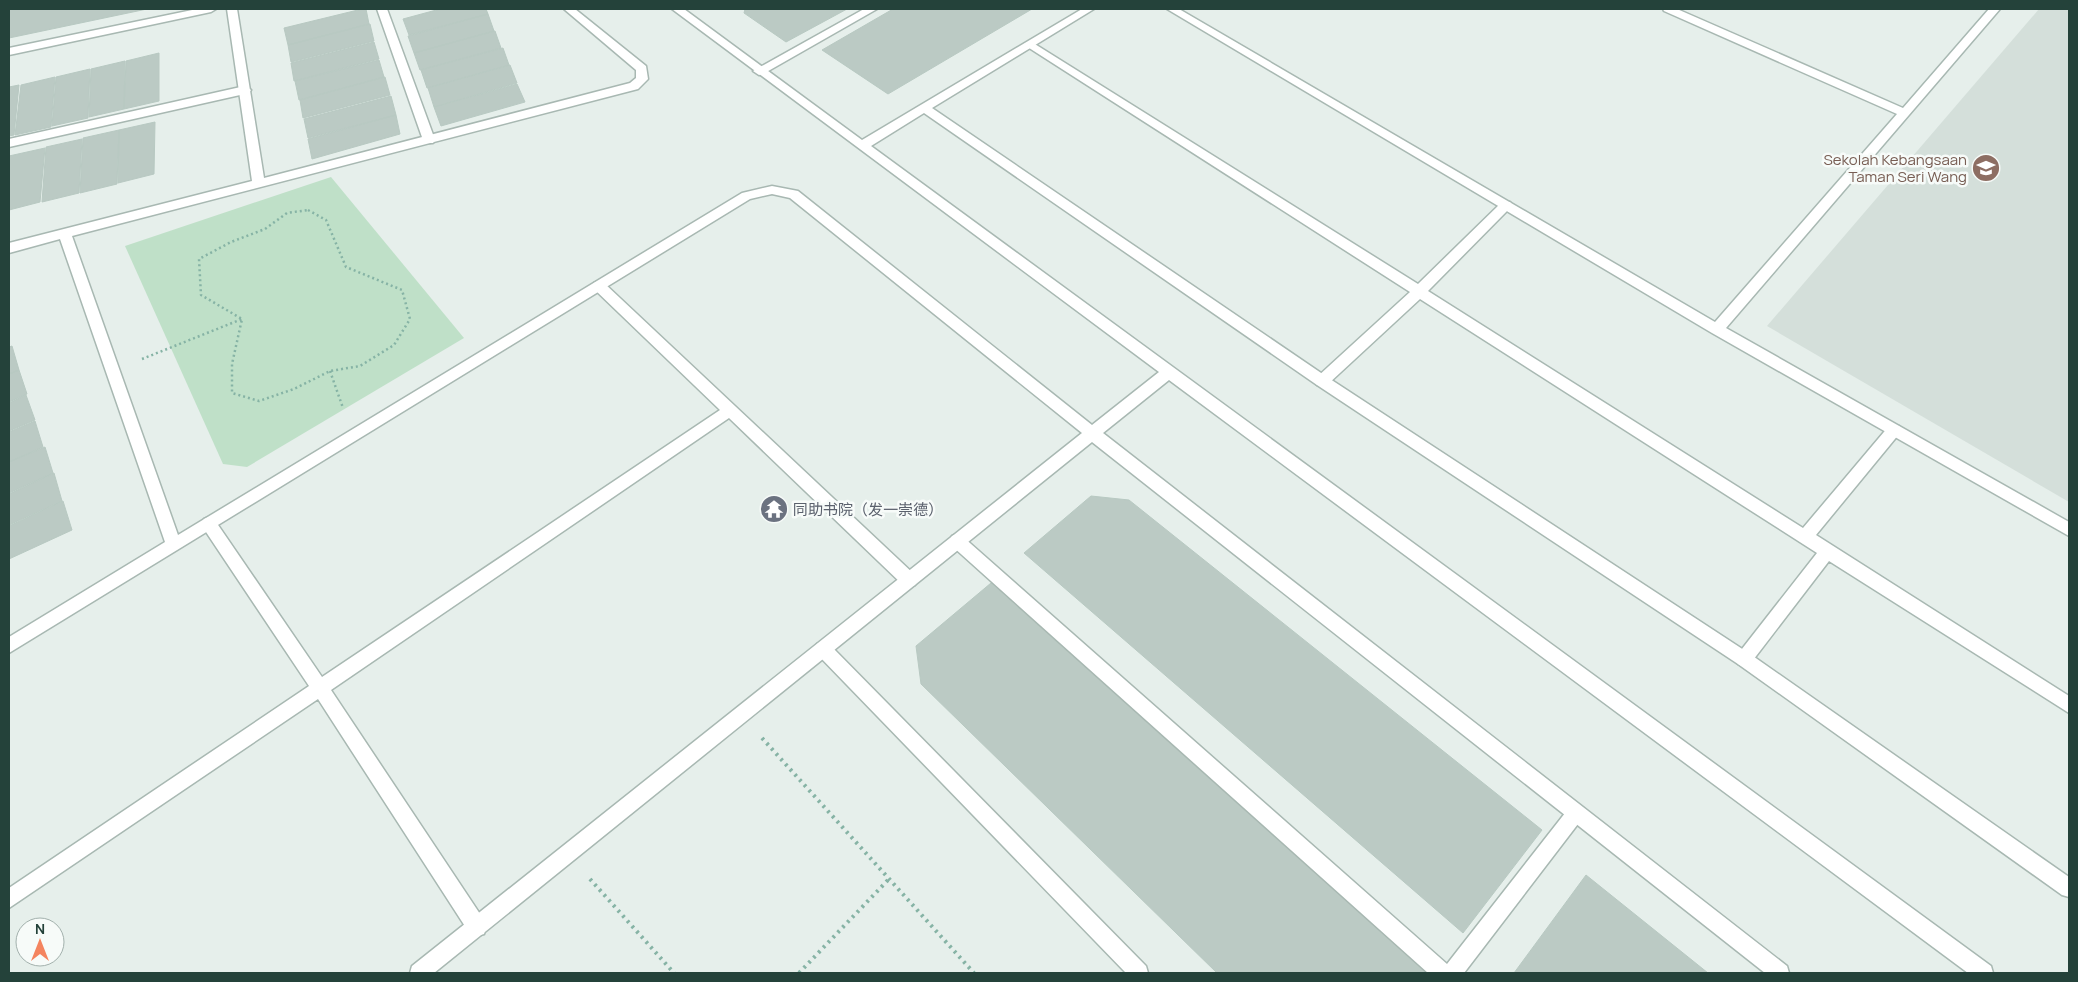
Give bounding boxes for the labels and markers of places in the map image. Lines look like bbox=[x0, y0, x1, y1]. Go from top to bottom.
place label: Sekolah Kebangsaan Taman Seri Wang bbox=[1824, 149, 1967, 187]
school or university icon: Sekolah Kebangsaan Taman Seri Wang bbox=[1971, 153, 2001, 183]
temple icon: 同助书院（发一崇德） bbox=[759, 494, 789, 524]
place label: 同助书院（发一崇德） bbox=[793, 499, 943, 520]

